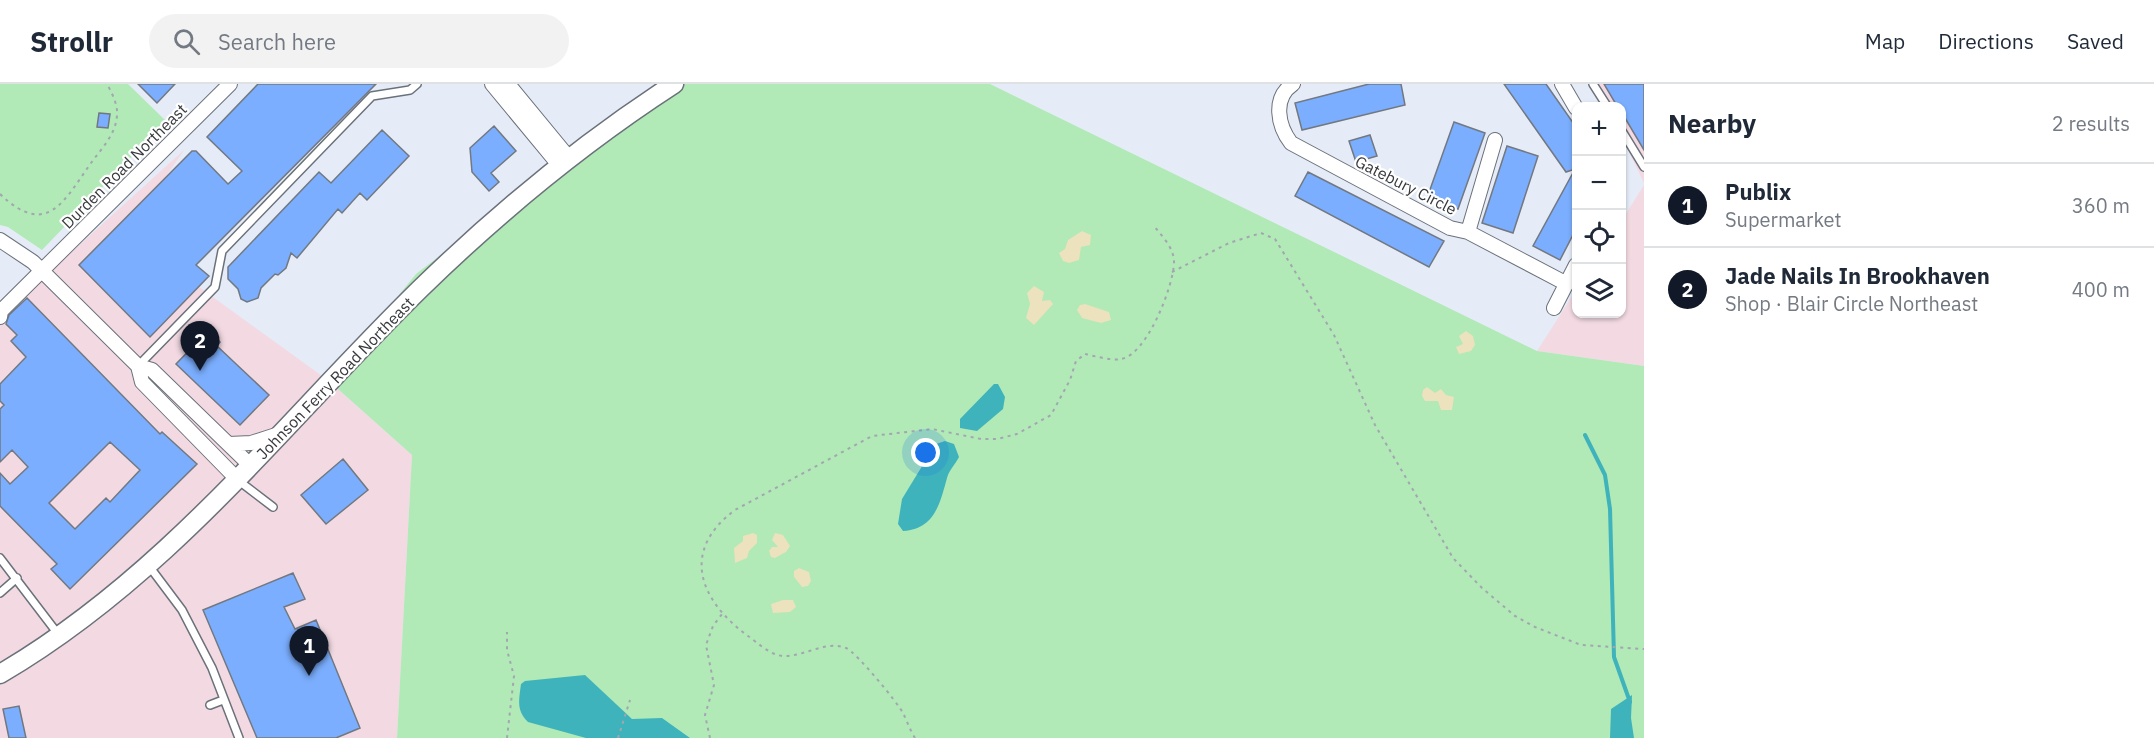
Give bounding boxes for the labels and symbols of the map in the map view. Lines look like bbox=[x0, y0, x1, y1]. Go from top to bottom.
street label: Durden Road Northeast bbox=[57, 99, 191, 233]
street label: Gatebury Circle bbox=[1352, 151, 1460, 219]
street label: Johnson Ferry Road Northeast bbox=[252, 293, 418, 463]
pin: 2 bbox=[180, 322, 220, 371]
your location bbox=[911, 438, 940, 467]
pin: 1 bbox=[290, 626, 328, 676]

